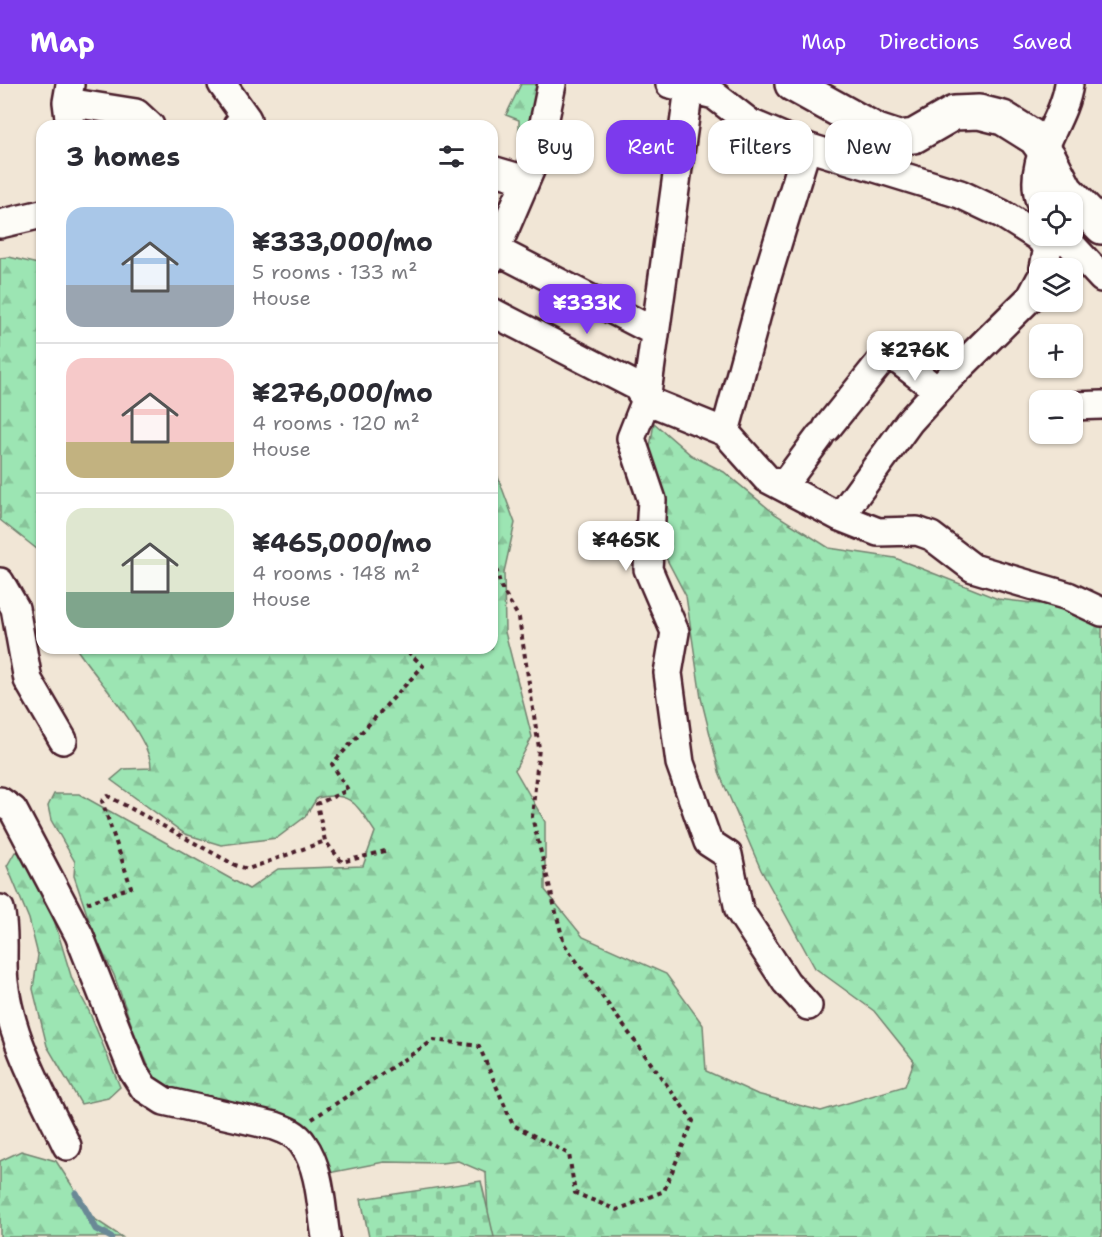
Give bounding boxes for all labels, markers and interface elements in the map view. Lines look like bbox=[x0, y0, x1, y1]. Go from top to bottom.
text: Map bbox=[30, 23, 95, 61]
text: Map bbox=[801, 28, 846, 56]
text: Directions bbox=[879, 28, 979, 56]
text: Saved bbox=[1012, 28, 1072, 56]
chip: Buy bbox=[516, 120, 594, 174]
chip: Rent bbox=[606, 120, 696, 174]
chip: Filters bbox=[708, 120, 813, 174]
chip: New bbox=[825, 120, 912, 174]
text: 3 homes bbox=[66, 139, 180, 174]
icon: filters bbox=[435, 140, 468, 173]
map controls bbox=[1029, 192, 1083, 444]
button: locate bbox=[1029, 192, 1083, 246]
text: ¥333,000/mo bbox=[252, 224, 433, 259]
icon: home bbox=[114, 231, 186, 303]
button: layers bbox=[1029, 258, 1083, 312]
text: 5 rooms · 133 m² bbox=[252, 259, 417, 285]
pin: ¥333K bbox=[545, 284, 629, 335]
text: House bbox=[252, 285, 311, 311]
text: ¥333K bbox=[553, 290, 621, 316]
button: + bbox=[1029, 324, 1083, 378]
pin: ¥276K bbox=[873, 331, 957, 382]
text: ¥276K bbox=[881, 337, 949, 363]
text: ¥276,000/mo bbox=[252, 375, 433, 410]
icon: home bbox=[114, 382, 186, 454]
button: − bbox=[1029, 390, 1083, 444]
text: 4 rooms · 120 m² bbox=[252, 410, 420, 436]
text: House bbox=[252, 436, 311, 462]
pin: ¥465K bbox=[584, 521, 668, 572]
text: ¥465,000/mo bbox=[252, 525, 432, 560]
text: ¥465K bbox=[592, 527, 660, 553]
icon: home bbox=[114, 532, 186, 604]
text: 4 rooms · 148 m² bbox=[252, 560, 420, 586]
text: House bbox=[252, 586, 311, 612]

